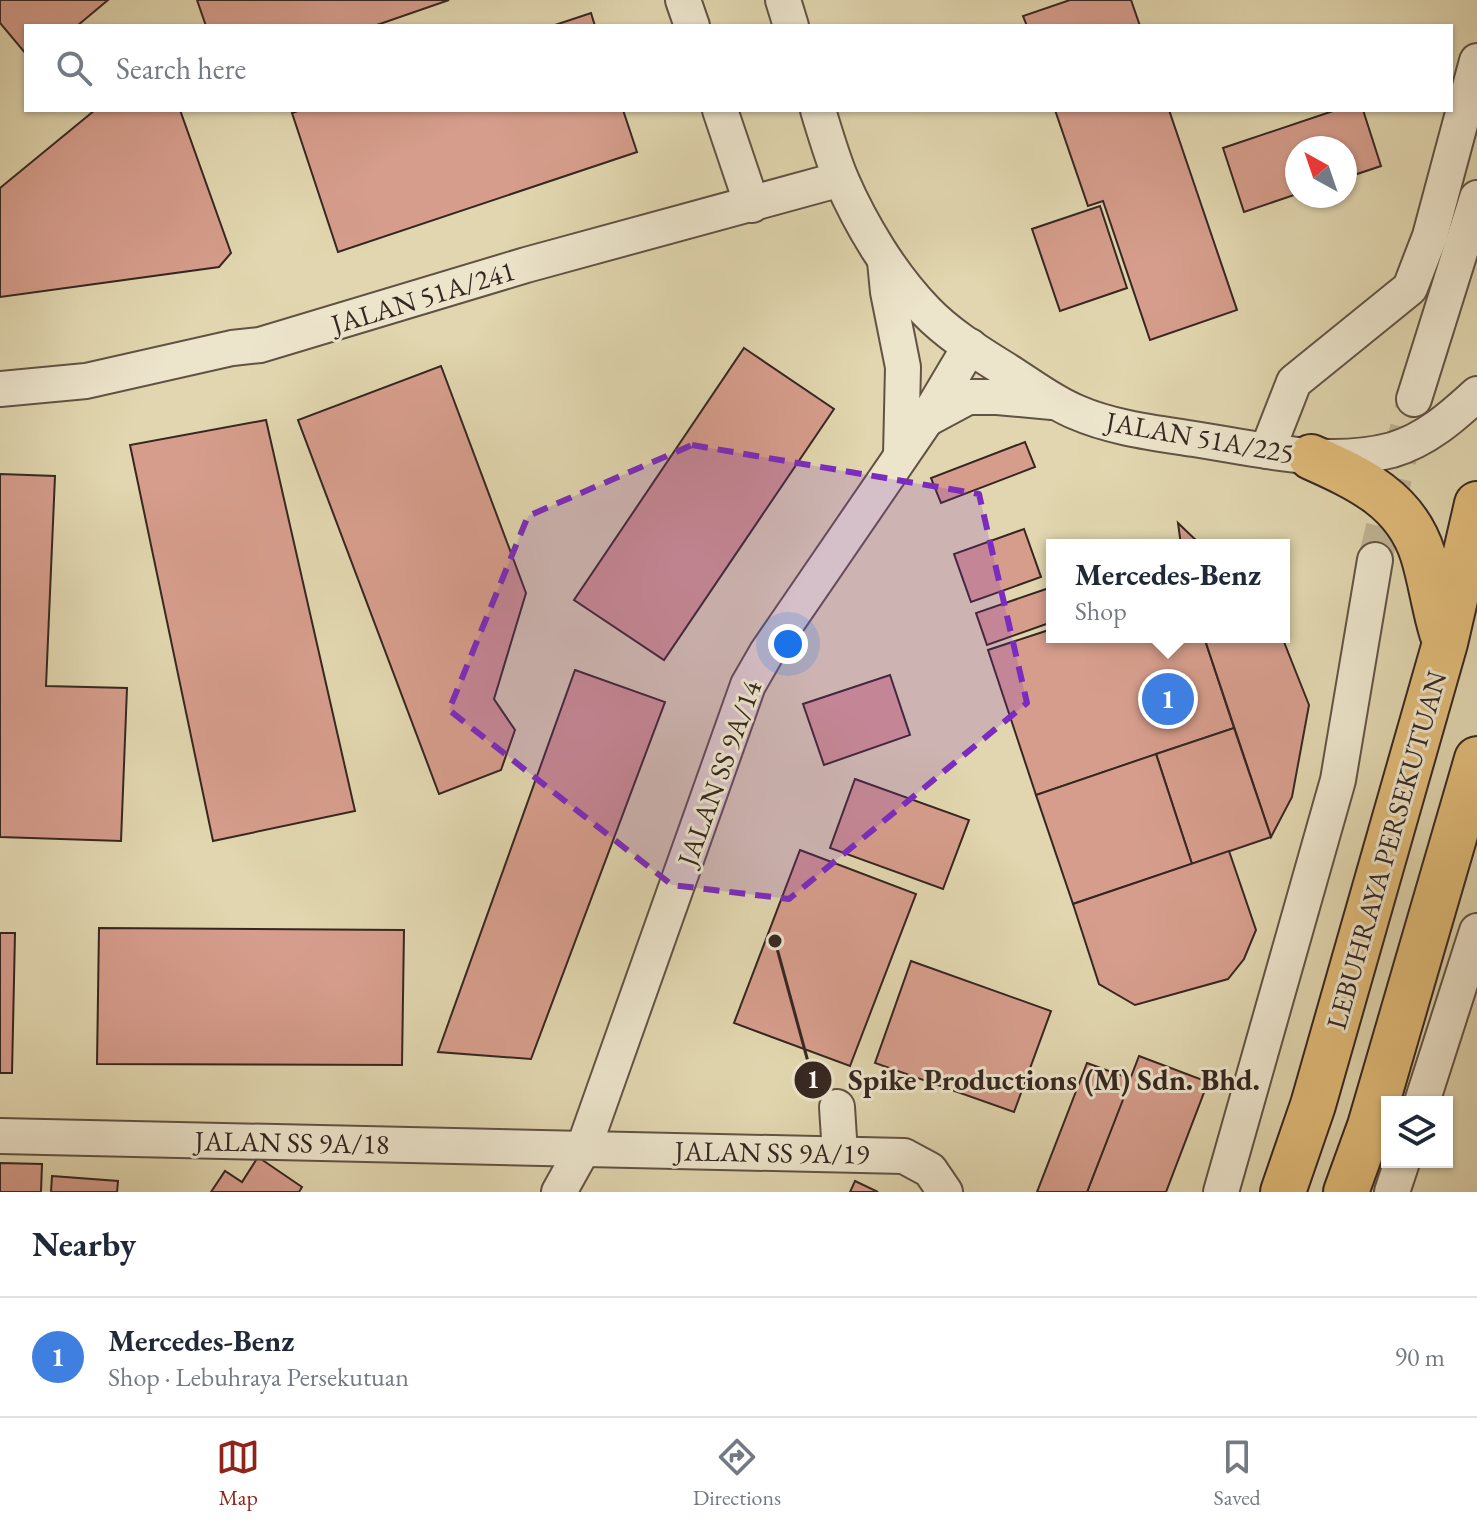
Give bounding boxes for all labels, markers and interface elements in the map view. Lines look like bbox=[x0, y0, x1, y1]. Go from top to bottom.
search box bbox=[24, 24, 1453, 112]
icon: search bbox=[52, 46, 96, 90]
text: Search here bbox=[116, 49, 246, 88]
north arrow bbox=[1285, 136, 1357, 208]
street label: JALAN 51A/241 bbox=[325, 252, 519, 343]
street label: JALAN 51A/225 bbox=[1101, 402, 1297, 471]
popup bbox=[1046, 539, 1290, 643]
text: Mercedes-Benz bbox=[1075, 555, 1261, 594]
text: Shop bbox=[1075, 594, 1127, 628]
your location bbox=[768, 624, 808, 664]
street label: LEBUHRAYA PERSEKUTUAN bbox=[1318, 667, 1454, 1033]
pin: 1 bbox=[1142, 669, 1194, 729]
street label: JALAN SS 9A/14 bbox=[668, 675, 769, 873]
callout: Spike Productions (M) Sdn. Bhd. bbox=[793, 1053, 1276, 1107]
text: Spike Productions (M) Sdn. Bhd. bbox=[848, 1060, 1260, 1099]
text: 1 bbox=[807, 1064, 819, 1095]
map controls bbox=[1381, 1096, 1453, 1168]
button: layers bbox=[1381, 1096, 1453, 1168]
street label: JALAN SS 9A/18 bbox=[192, 1122, 390, 1162]
street label: JALAN SS 9A/19 bbox=[672, 1132, 870, 1172]
text: Nearby bbox=[32, 1222, 136, 1266]
text: Mercedes-Benz bbox=[108, 1321, 294, 1360]
text: 1 bbox=[51, 1340, 65, 1374]
text: 90 m bbox=[1395, 1340, 1445, 1374]
text: Shop · Lebuhraya Persekutuan bbox=[108, 1360, 409, 1394]
tab: Map bbox=[216, 1435, 260, 1512]
tab: Directions bbox=[693, 1435, 781, 1512]
tab: Saved bbox=[1214, 1435, 1261, 1512]

